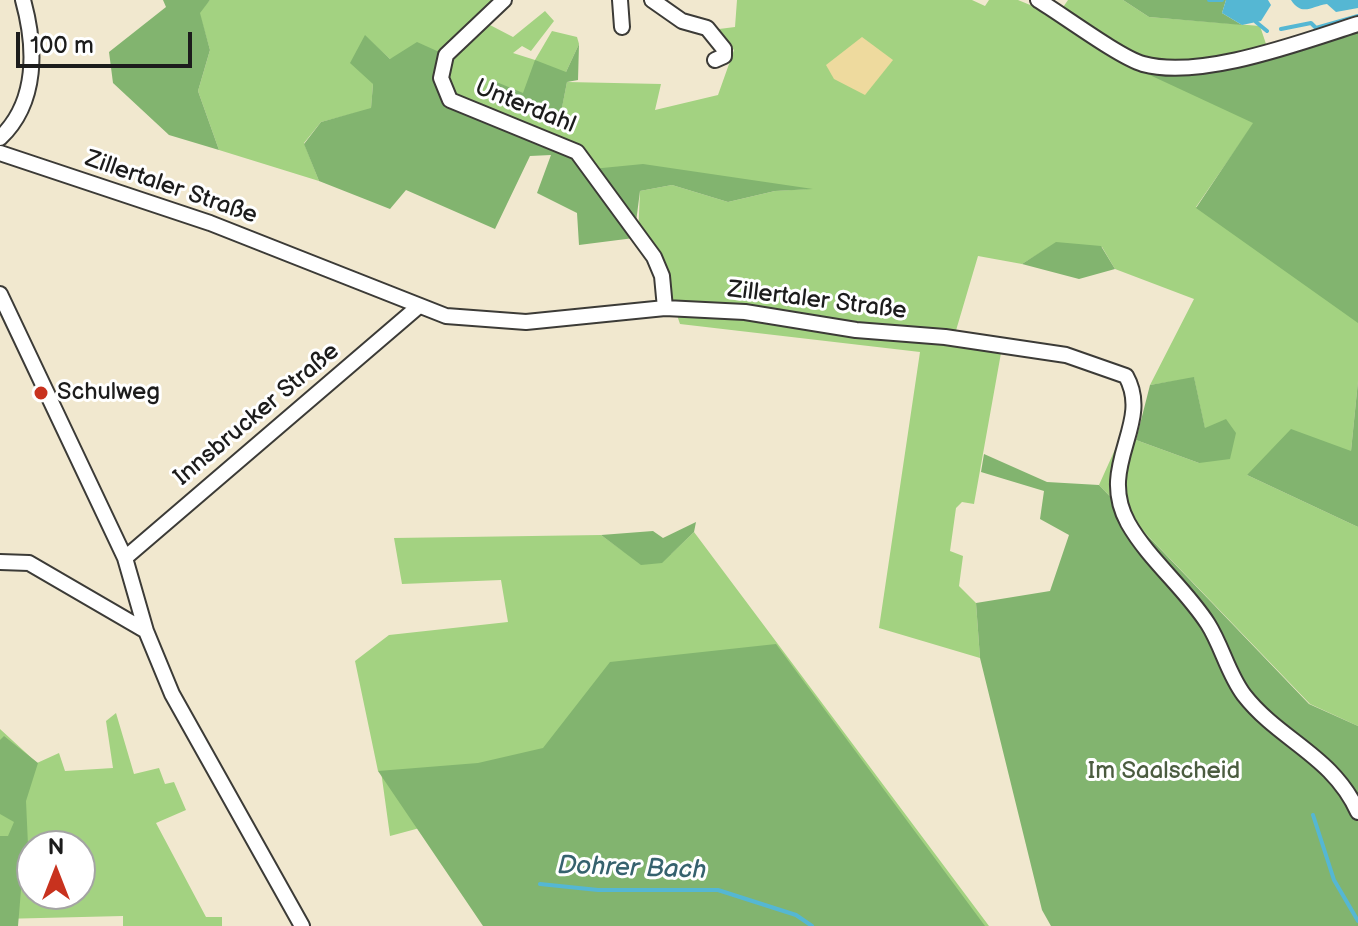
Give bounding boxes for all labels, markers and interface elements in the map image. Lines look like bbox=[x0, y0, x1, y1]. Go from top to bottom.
scale bar bbox=[20, 16, 196, 66]
text: 100 m bbox=[30, 31, 94, 60]
street label: Unterdahl bbox=[470, 74, 580, 140]
street label: Zillertaler Straße bbox=[81, 145, 261, 231]
street label: Zillertaler Straße bbox=[726, 276, 908, 326]
street label: Innsbrucker Straße bbox=[169, 338, 345, 492]
place label: Schulweg bbox=[57, 379, 160, 407]
marker: Schulweg bbox=[32, 384, 50, 402]
park label: Im Saalscheid bbox=[1088, 758, 1240, 786]
north arrow bbox=[16, 830, 96, 910]
text: N bbox=[48, 834, 64, 861]
water label: Dohrer Bach bbox=[557, 851, 707, 887]

